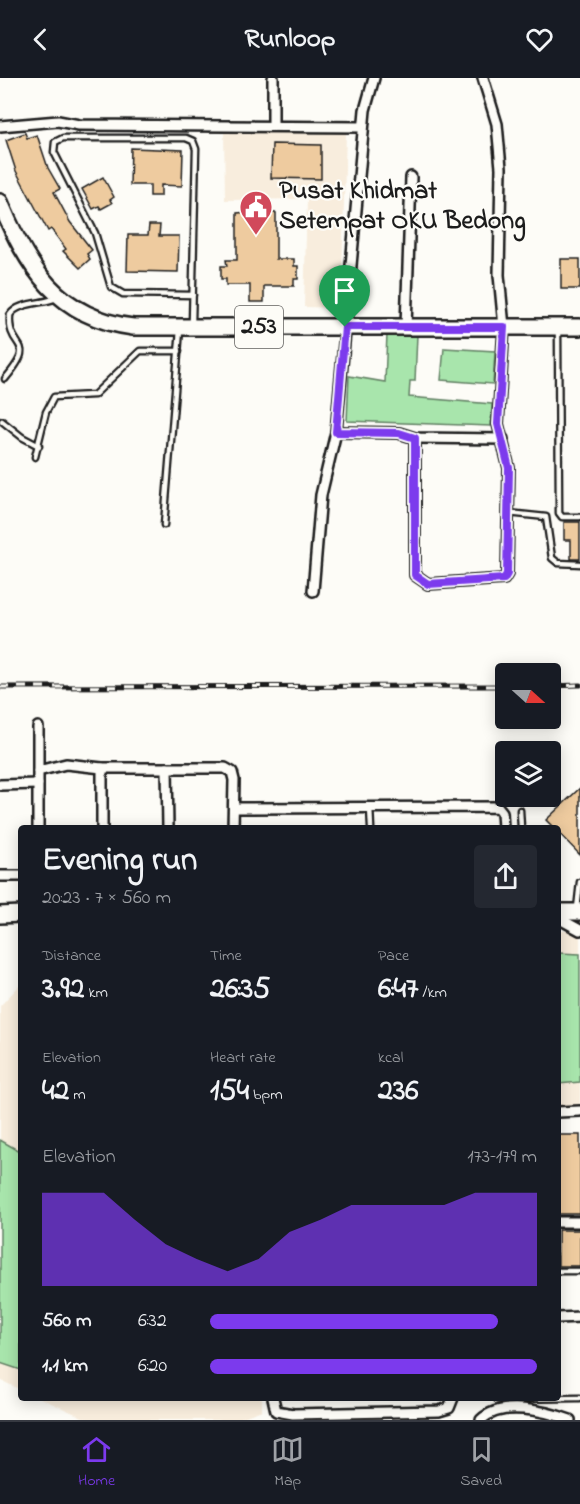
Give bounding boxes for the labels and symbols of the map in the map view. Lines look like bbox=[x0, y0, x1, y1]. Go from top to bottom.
place label: Pusat Khidmat Setempat OKU Bedong bbox=[279, 173, 526, 242]
public building icon: Pusat Khidmat Setempat OKU Bedong bbox=[238, 189, 274, 236]
pin bbox=[319, 265, 370, 327]
road number: 253 bbox=[235, 306, 283, 348]
north arrow bbox=[495, 663, 561, 729]

